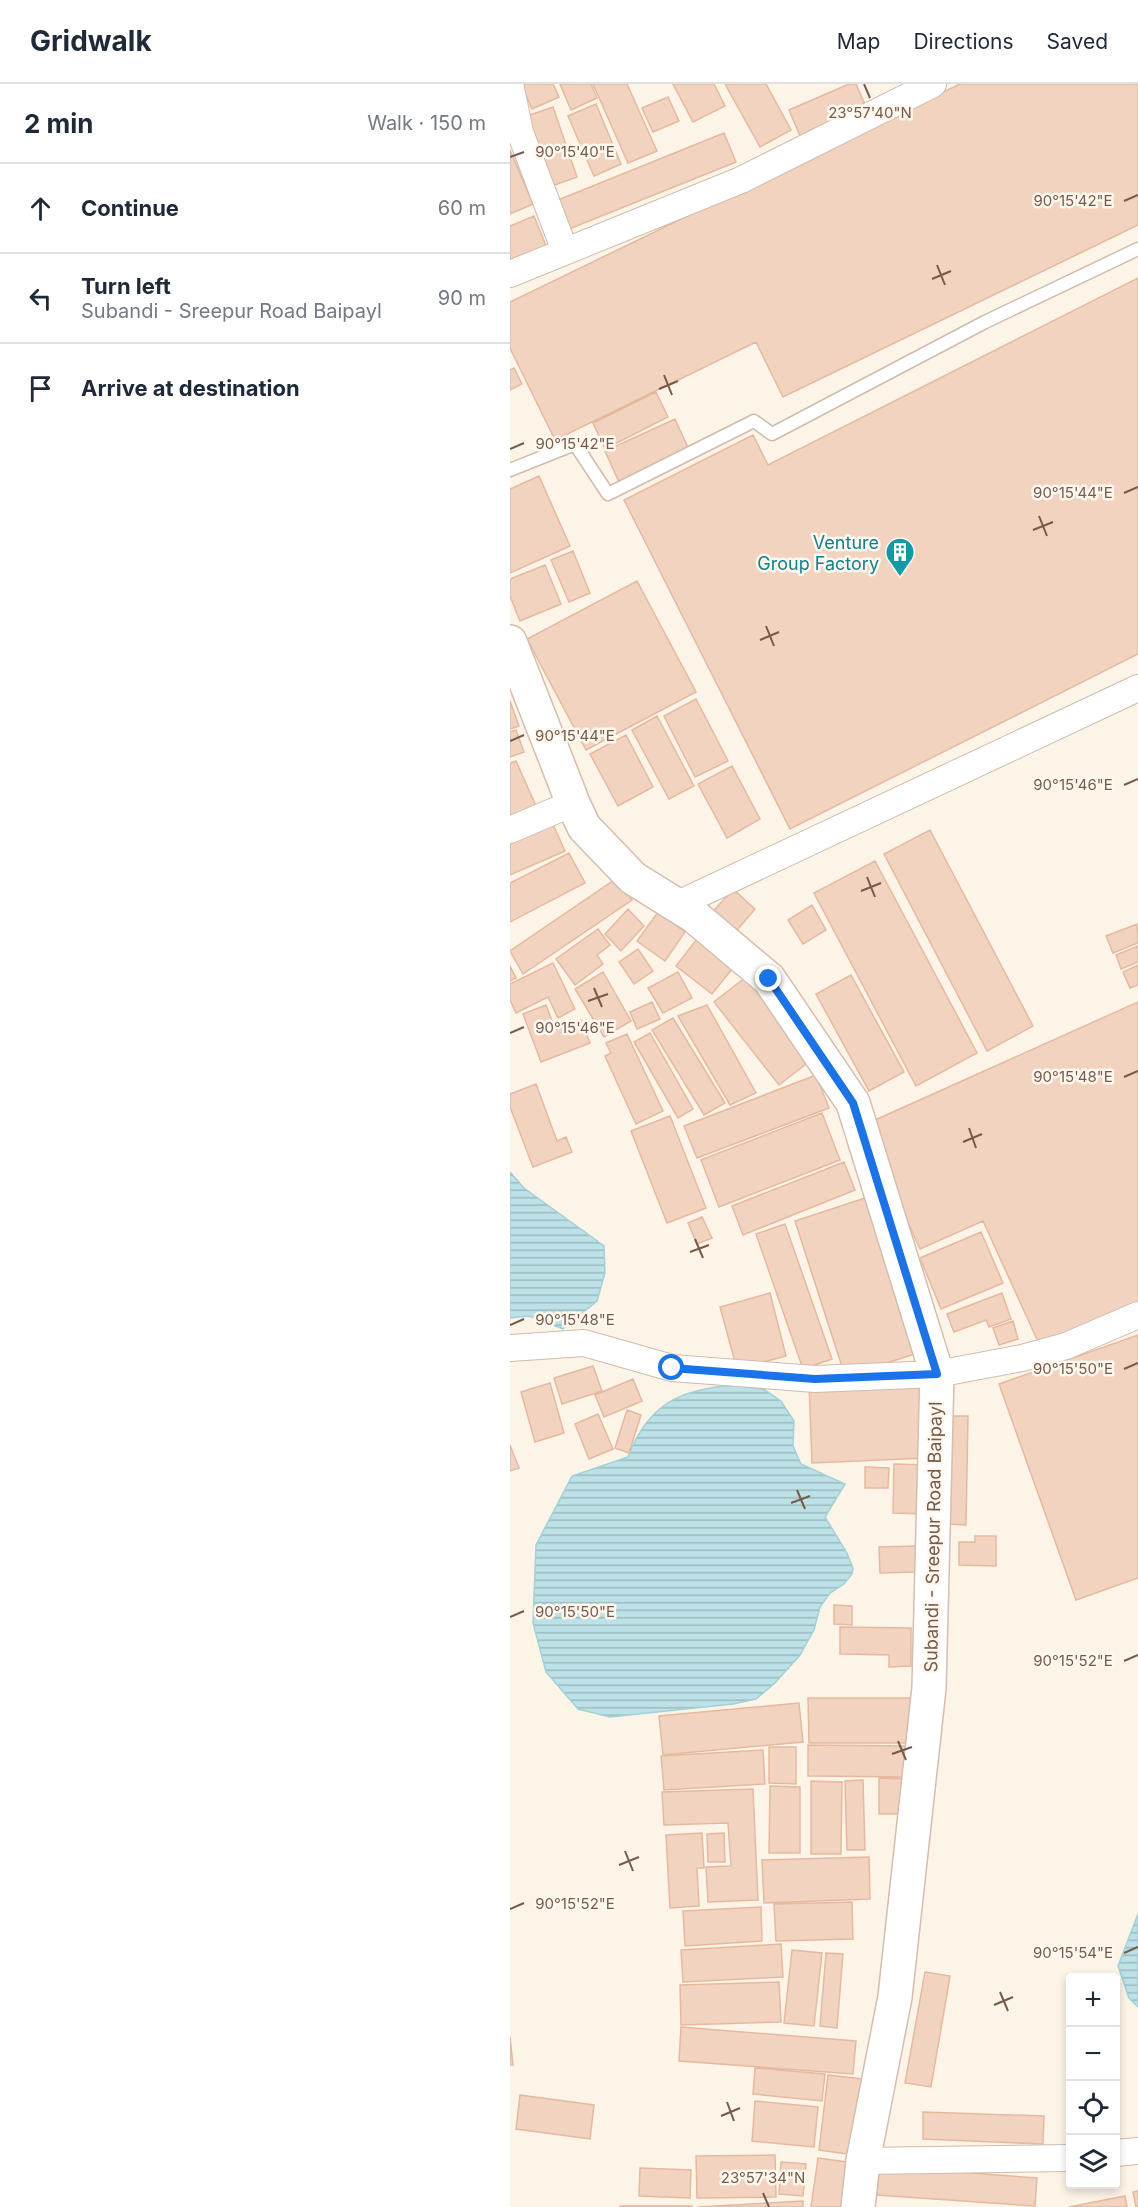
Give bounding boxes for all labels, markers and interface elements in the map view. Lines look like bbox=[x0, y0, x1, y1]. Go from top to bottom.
text: Gridwalk bbox=[30, 24, 152, 58]
text: Map bbox=[837, 29, 880, 54]
text: Directions bbox=[913, 29, 1014, 54]
text: Saved bbox=[1047, 29, 1108, 54]
text: 23°57'40"N bbox=[828, 103, 912, 122]
text: 2 min bbox=[24, 108, 94, 139]
text: Walk · 150 m bbox=[367, 111, 486, 135]
text: 90°15'40"E bbox=[535, 142, 615, 161]
text: 90°15'42"E bbox=[1033, 191, 1113, 210]
icon: ahead bbox=[24, 192, 57, 225]
text: Continue bbox=[81, 195, 179, 221]
text: 60 m bbox=[438, 196, 486, 220]
text: Turn left bbox=[81, 273, 171, 299]
icon: left bbox=[24, 282, 57, 315]
text: 90 m bbox=[438, 286, 486, 310]
text: Subandi - Sreepur Road Baipayl bbox=[81, 299, 382, 323]
icon: arrive bbox=[24, 372, 57, 405]
text: Arrive at destination bbox=[81, 375, 300, 401]
text: 90°15'42"E bbox=[535, 434, 615, 453]
text: 90°15'44"E bbox=[1033, 483, 1113, 502]
place label: Venture Group Factory bbox=[757, 532, 879, 574]
building icon: Venture Group Factory bbox=[884, 536, 916, 578]
text: 90°15'44"E bbox=[535, 726, 615, 745]
text: 90°15'46"E bbox=[1033, 775, 1113, 794]
route end bbox=[755, 965, 781, 991]
text: 90°15'46"E bbox=[535, 1018, 615, 1037]
text: 90°15'48"E bbox=[1033, 1067, 1113, 1086]
text: 90°15'48"E bbox=[535, 1310, 615, 1329]
route start bbox=[658, 1354, 684, 1380]
text: 90°15'50"E bbox=[1033, 1359, 1113, 1378]
street label: Subandi - Sreepur Road Baipayl bbox=[920, 1401, 946, 1673]
text: 90°15'50"E bbox=[535, 1602, 615, 1621]
text: 90°15'52"E bbox=[1033, 1651, 1113, 1670]
text: 90°15'52"E bbox=[535, 1894, 615, 1913]
text: 90°15'54"E bbox=[1033, 1943, 1113, 1962]
map controls bbox=[1066, 1973, 1120, 2189]
button: + bbox=[1066, 1973, 1120, 2027]
button: − bbox=[1066, 2027, 1120, 2081]
button: locate bbox=[1066, 2081, 1120, 2135]
button: layers bbox=[1066, 2135, 1120, 2189]
text: 23°57'34"N bbox=[721, 2168, 805, 2187]

